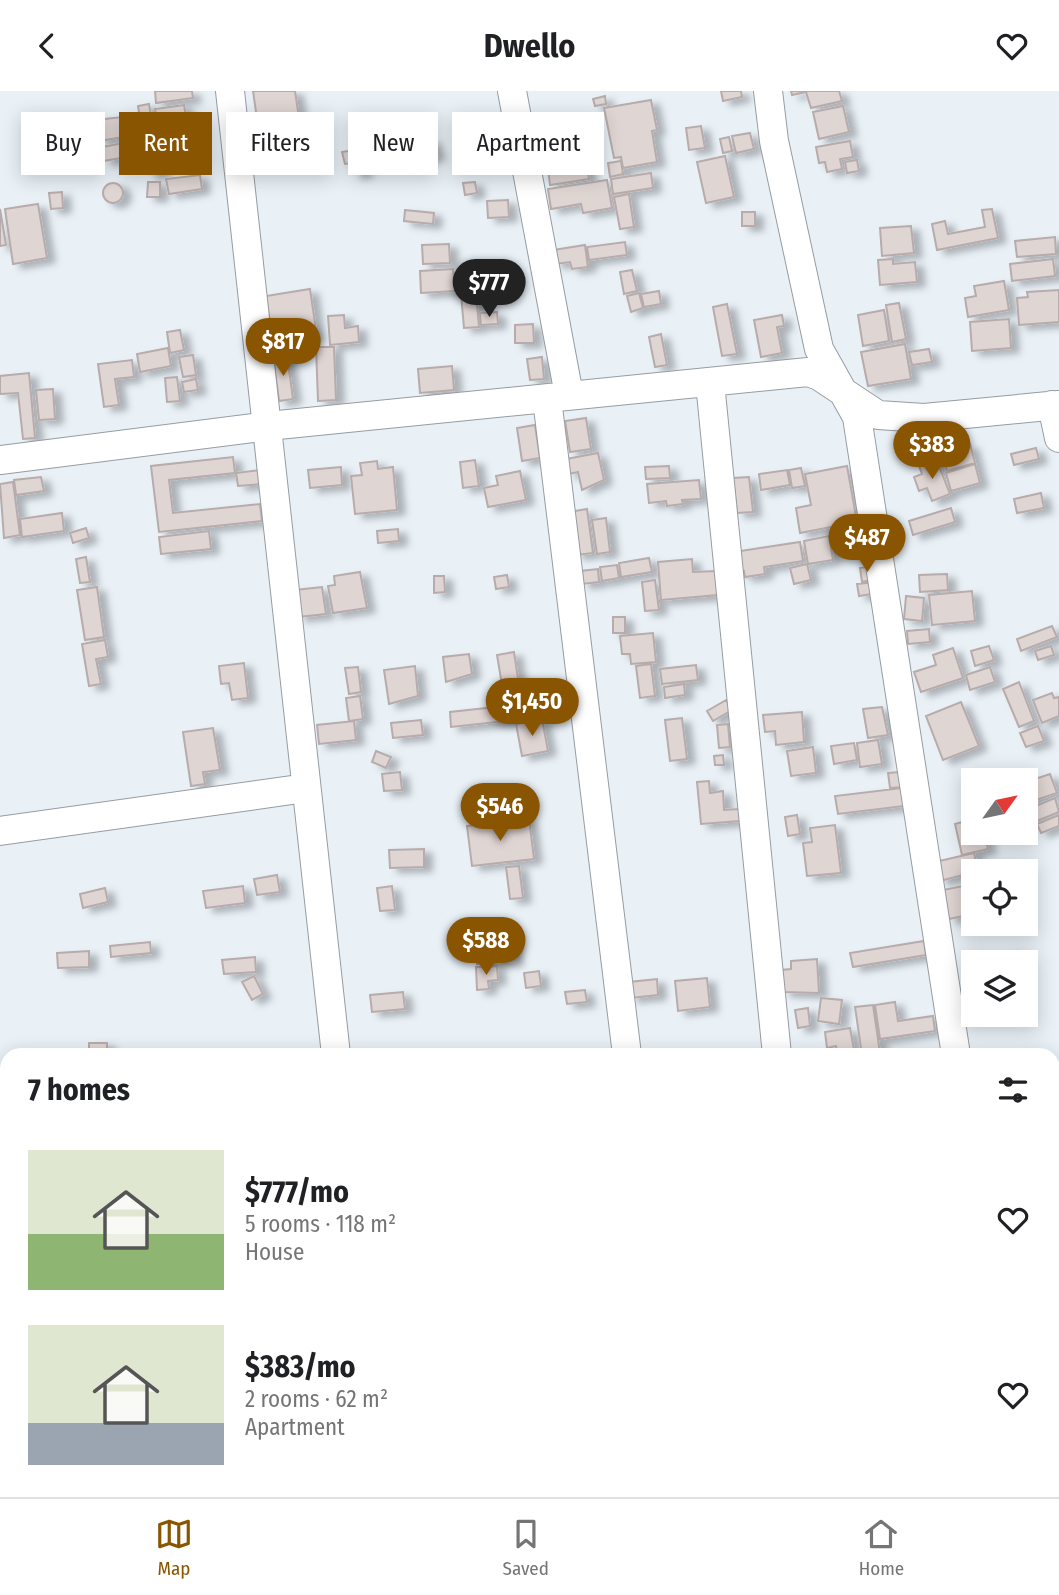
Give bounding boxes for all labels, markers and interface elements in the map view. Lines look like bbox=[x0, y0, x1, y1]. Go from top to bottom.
icon: back bbox=[28, 27, 66, 65]
text: Dwello bbox=[484, 27, 575, 65]
icon: heart bbox=[993, 27, 1031, 65]
chip: Buy bbox=[21, 112, 105, 175]
chip: Rent bbox=[119, 112, 212, 175]
chip: Filters bbox=[226, 112, 334, 175]
chip: New bbox=[348, 112, 438, 175]
chip: Apartment bbox=[452, 112, 604, 175]
pin: $777 bbox=[448, 259, 530, 319]
text: $777 bbox=[469, 268, 509, 296]
pin: $817 bbox=[242, 319, 324, 378]
text: $817 bbox=[262, 327, 304, 355]
pin: $383 bbox=[891, 421, 973, 481]
text: $383 bbox=[909, 430, 955, 458]
pin: $487 bbox=[826, 515, 908, 574]
text: $487 bbox=[845, 523, 889, 551]
pin: $1,450 bbox=[475, 679, 589, 738]
text: $1,450 bbox=[502, 687, 562, 715]
north arrow bbox=[961, 768, 1038, 845]
map controls bbox=[961, 768, 1038, 1027]
pin: $546 bbox=[459, 783, 541, 843]
text: $546 bbox=[477, 792, 523, 820]
button: locate bbox=[961, 859, 1038, 936]
pin: $588 bbox=[445, 917, 527, 977]
text: $588 bbox=[462, 926, 510, 954]
button: layers bbox=[961, 950, 1038, 1027]
icon: filters bbox=[994, 1071, 1032, 1109]
text: 7 homes bbox=[28, 1072, 130, 1108]
text: $777/mo bbox=[245, 1174, 349, 1210]
icon: home bbox=[84, 1178, 168, 1262]
icon: heart bbox=[994, 1201, 1032, 1239]
text: 5 rooms · 118 m² bbox=[245, 1210, 396, 1238]
text: House bbox=[245, 1238, 304, 1266]
text: $383/mo bbox=[245, 1349, 356, 1385]
icon: home bbox=[84, 1353, 168, 1437]
icon: heart bbox=[994, 1376, 1032, 1414]
text: 2 rooms · 62 m² bbox=[245, 1385, 388, 1413]
text: Apartment bbox=[245, 1413, 345, 1441]
tab: Map bbox=[155, 1515, 193, 1580]
tab: Saved bbox=[503, 1515, 549, 1580]
tab: Home bbox=[859, 1515, 904, 1580]

